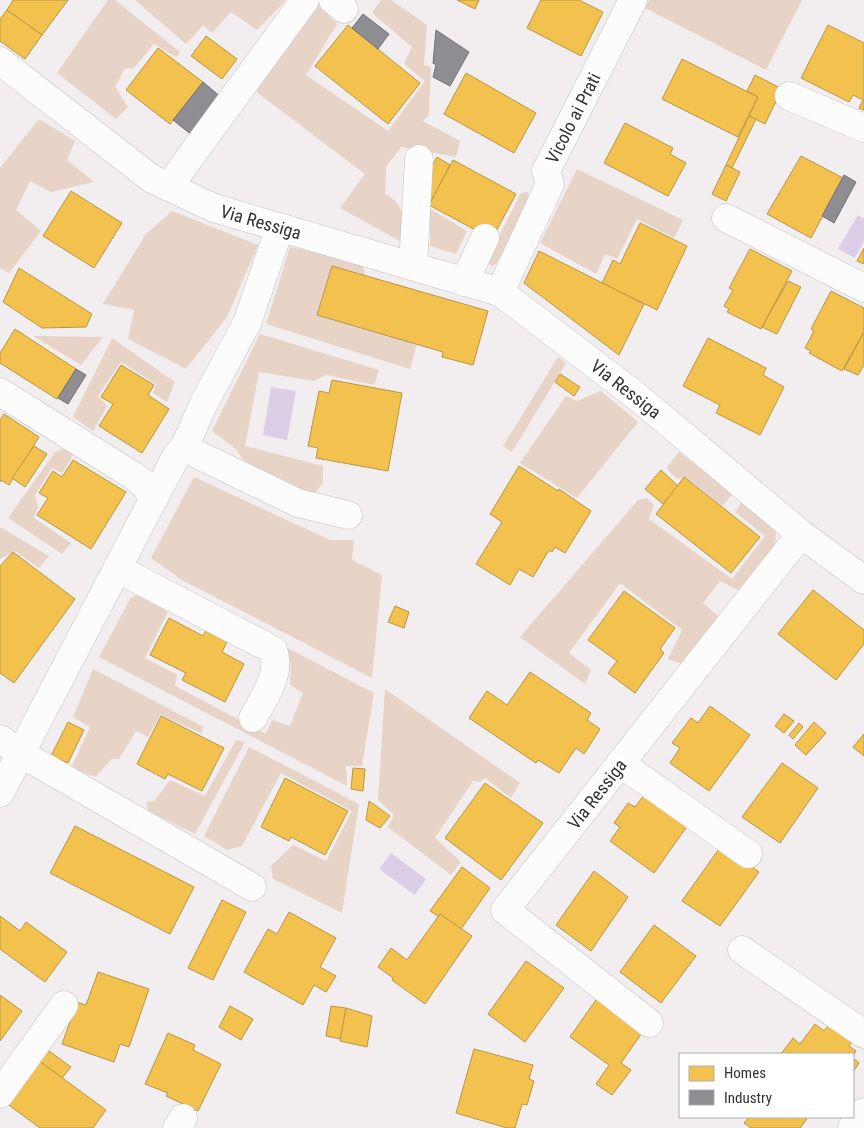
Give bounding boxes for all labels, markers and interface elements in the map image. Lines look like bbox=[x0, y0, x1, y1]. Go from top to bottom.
street label: Vicolo ai Prati bbox=[541, 69, 605, 167]
street label: Via Ressiga bbox=[218, 200, 304, 244]
street label: Via Ressiga bbox=[587, 355, 665, 423]
street label: Via Ressiga bbox=[563, 755, 631, 833]
legend bbox=[679, 1053, 854, 1118]
text: Homes bbox=[724, 1064, 766, 1082]
text: Industry bbox=[724, 1089, 772, 1107]

